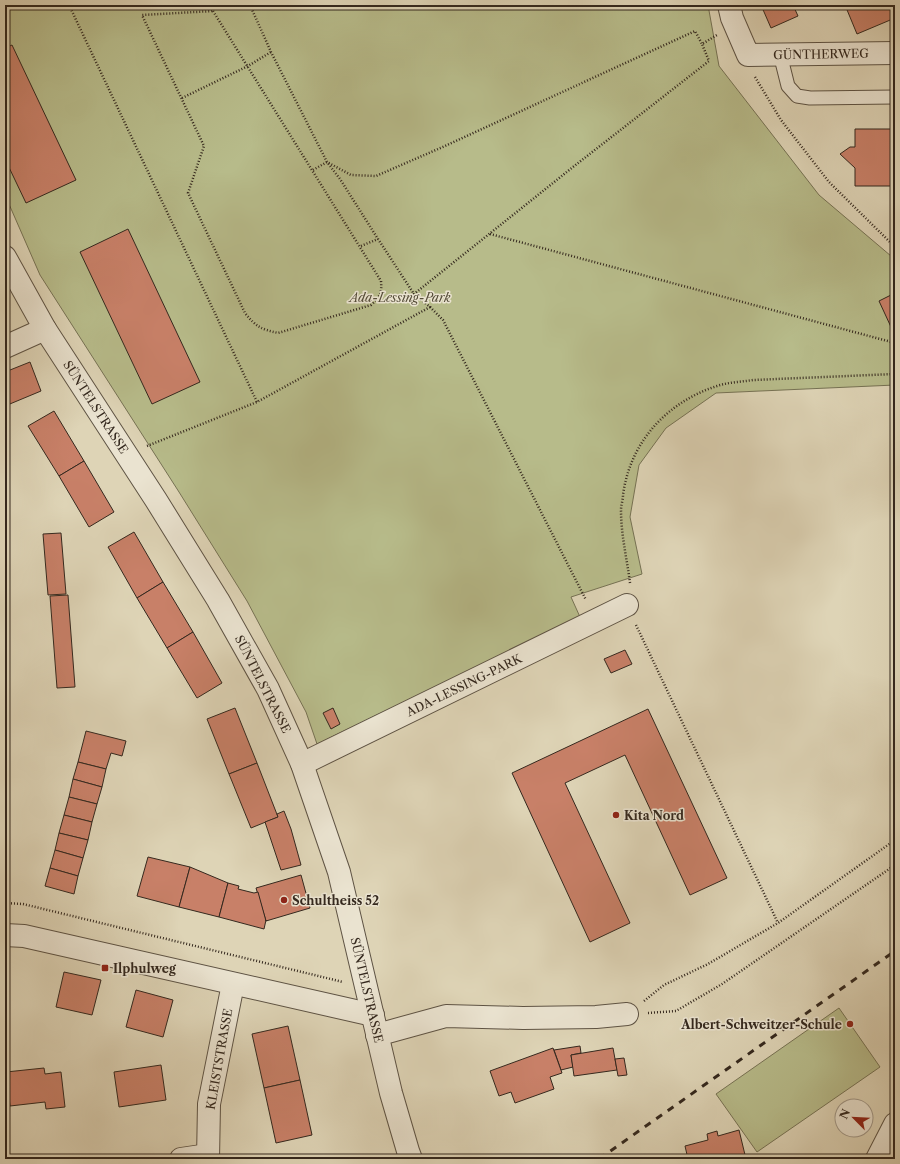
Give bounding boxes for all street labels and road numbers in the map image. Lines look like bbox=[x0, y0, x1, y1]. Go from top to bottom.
street label: GÜNTHERWEG bbox=[773, 45, 869, 62]
street label: SÜNTELSTRASSE bbox=[60, 357, 133, 456]
street label: SÜNTELSTRASSE bbox=[232, 632, 295, 736]
street label: ADA-LESSING-PARK bbox=[403, 650, 525, 720]
street label: SÜNTELSTRASSE bbox=[348, 935, 387, 1044]
street label: KLEISTSTRASSE bbox=[203, 1007, 235, 1111]

